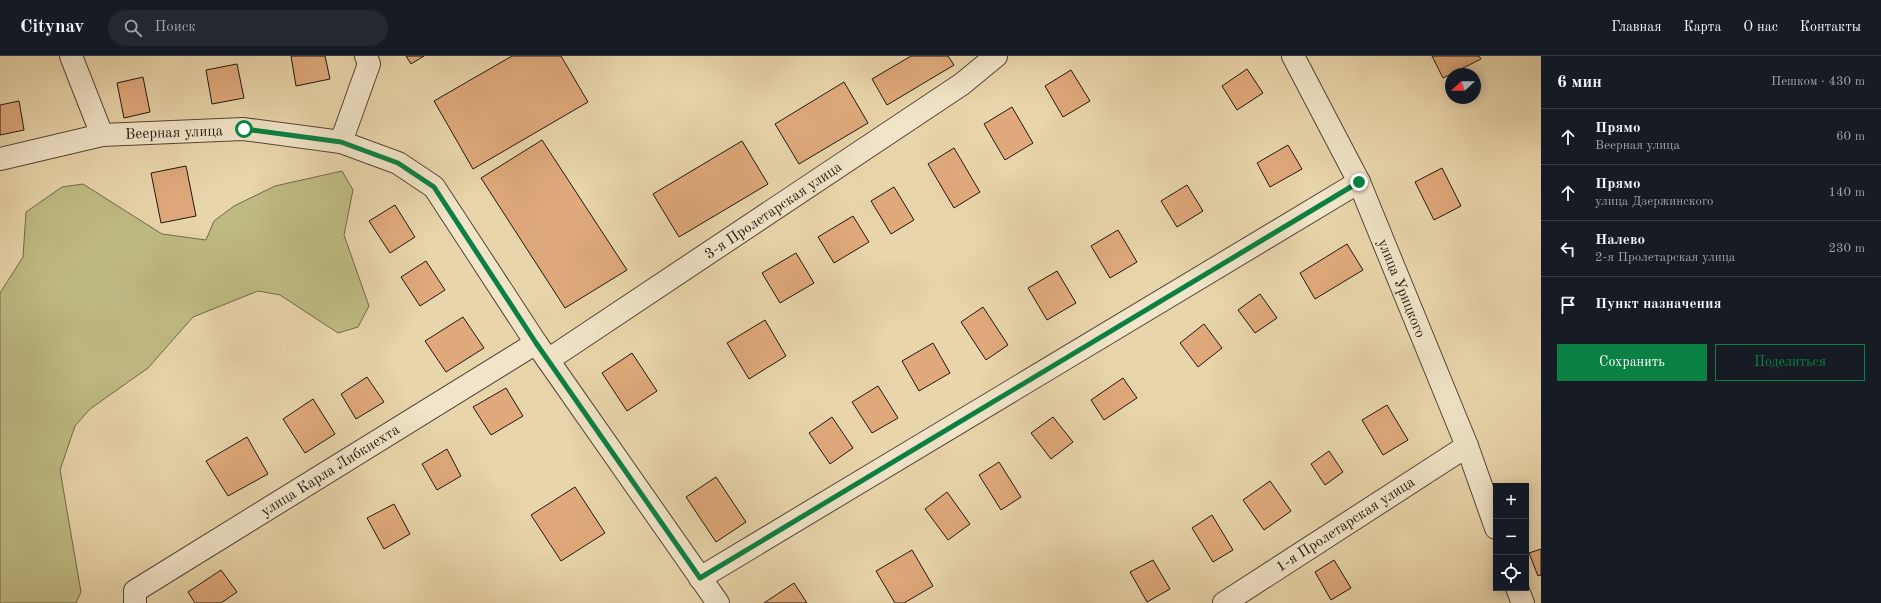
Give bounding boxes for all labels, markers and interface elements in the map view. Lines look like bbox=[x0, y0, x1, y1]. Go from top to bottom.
search box bbox=[108, 10, 388, 46]
icon: search bbox=[122, 17, 144, 39]
text: Citynav bbox=[20, 18, 84, 37]
text: Поиск bbox=[154, 20, 196, 35]
text: Главная bbox=[1611, 20, 1661, 34]
text: Карта bbox=[1683, 20, 1721, 34]
text: О нас bbox=[1743, 20, 1778, 34]
text: Контакты bbox=[1800, 20, 1861, 34]
north arrow bbox=[1445, 68, 1481, 104]
text: 6 мин bbox=[1557, 74, 1602, 91]
text: Пешком · 430 m bbox=[1771, 75, 1865, 88]
route start bbox=[235, 120, 253, 138]
text: Прямо bbox=[1595, 121, 1641, 136]
street label: Веерная улица bbox=[125, 124, 224, 143]
icon: ahead bbox=[1557, 126, 1579, 148]
text: 60 m bbox=[1836, 130, 1865, 143]
text: Веерная улица bbox=[1595, 139, 1680, 152]
street label: 3-я Пролетарская улица bbox=[703, 159, 846, 263]
route end bbox=[1350, 173, 1368, 191]
text: Прямо bbox=[1595, 177, 1641, 192]
icon: ahead bbox=[1557, 182, 1579, 204]
text: 140 m bbox=[1828, 186, 1865, 199]
text: улица Дзержинского bbox=[1595, 195, 1713, 208]
text: Налево bbox=[1595, 233, 1645, 248]
street label: улица Урицкого bbox=[1374, 237, 1427, 340]
icon: left bbox=[1557, 238, 1579, 260]
text: 230 m bbox=[1828, 242, 1865, 255]
text: 2-я Пролетарская улица bbox=[1595, 251, 1735, 264]
icon: arrive bbox=[1557, 294, 1579, 316]
text: Пункт назначения bbox=[1595, 297, 1722, 312]
button: Сохранить bbox=[1557, 344, 1707, 381]
button: Поделиться bbox=[1715, 344, 1865, 381]
street label: улица Карла Либкнехта bbox=[259, 422, 403, 520]
street label: 1-я Пролетарская улица bbox=[1274, 475, 1418, 576]
map controls bbox=[1493, 483, 1529, 591]
button: + bbox=[1493, 483, 1529, 519]
button: − bbox=[1493, 519, 1529, 555]
button: locate bbox=[1493, 555, 1529, 591]

